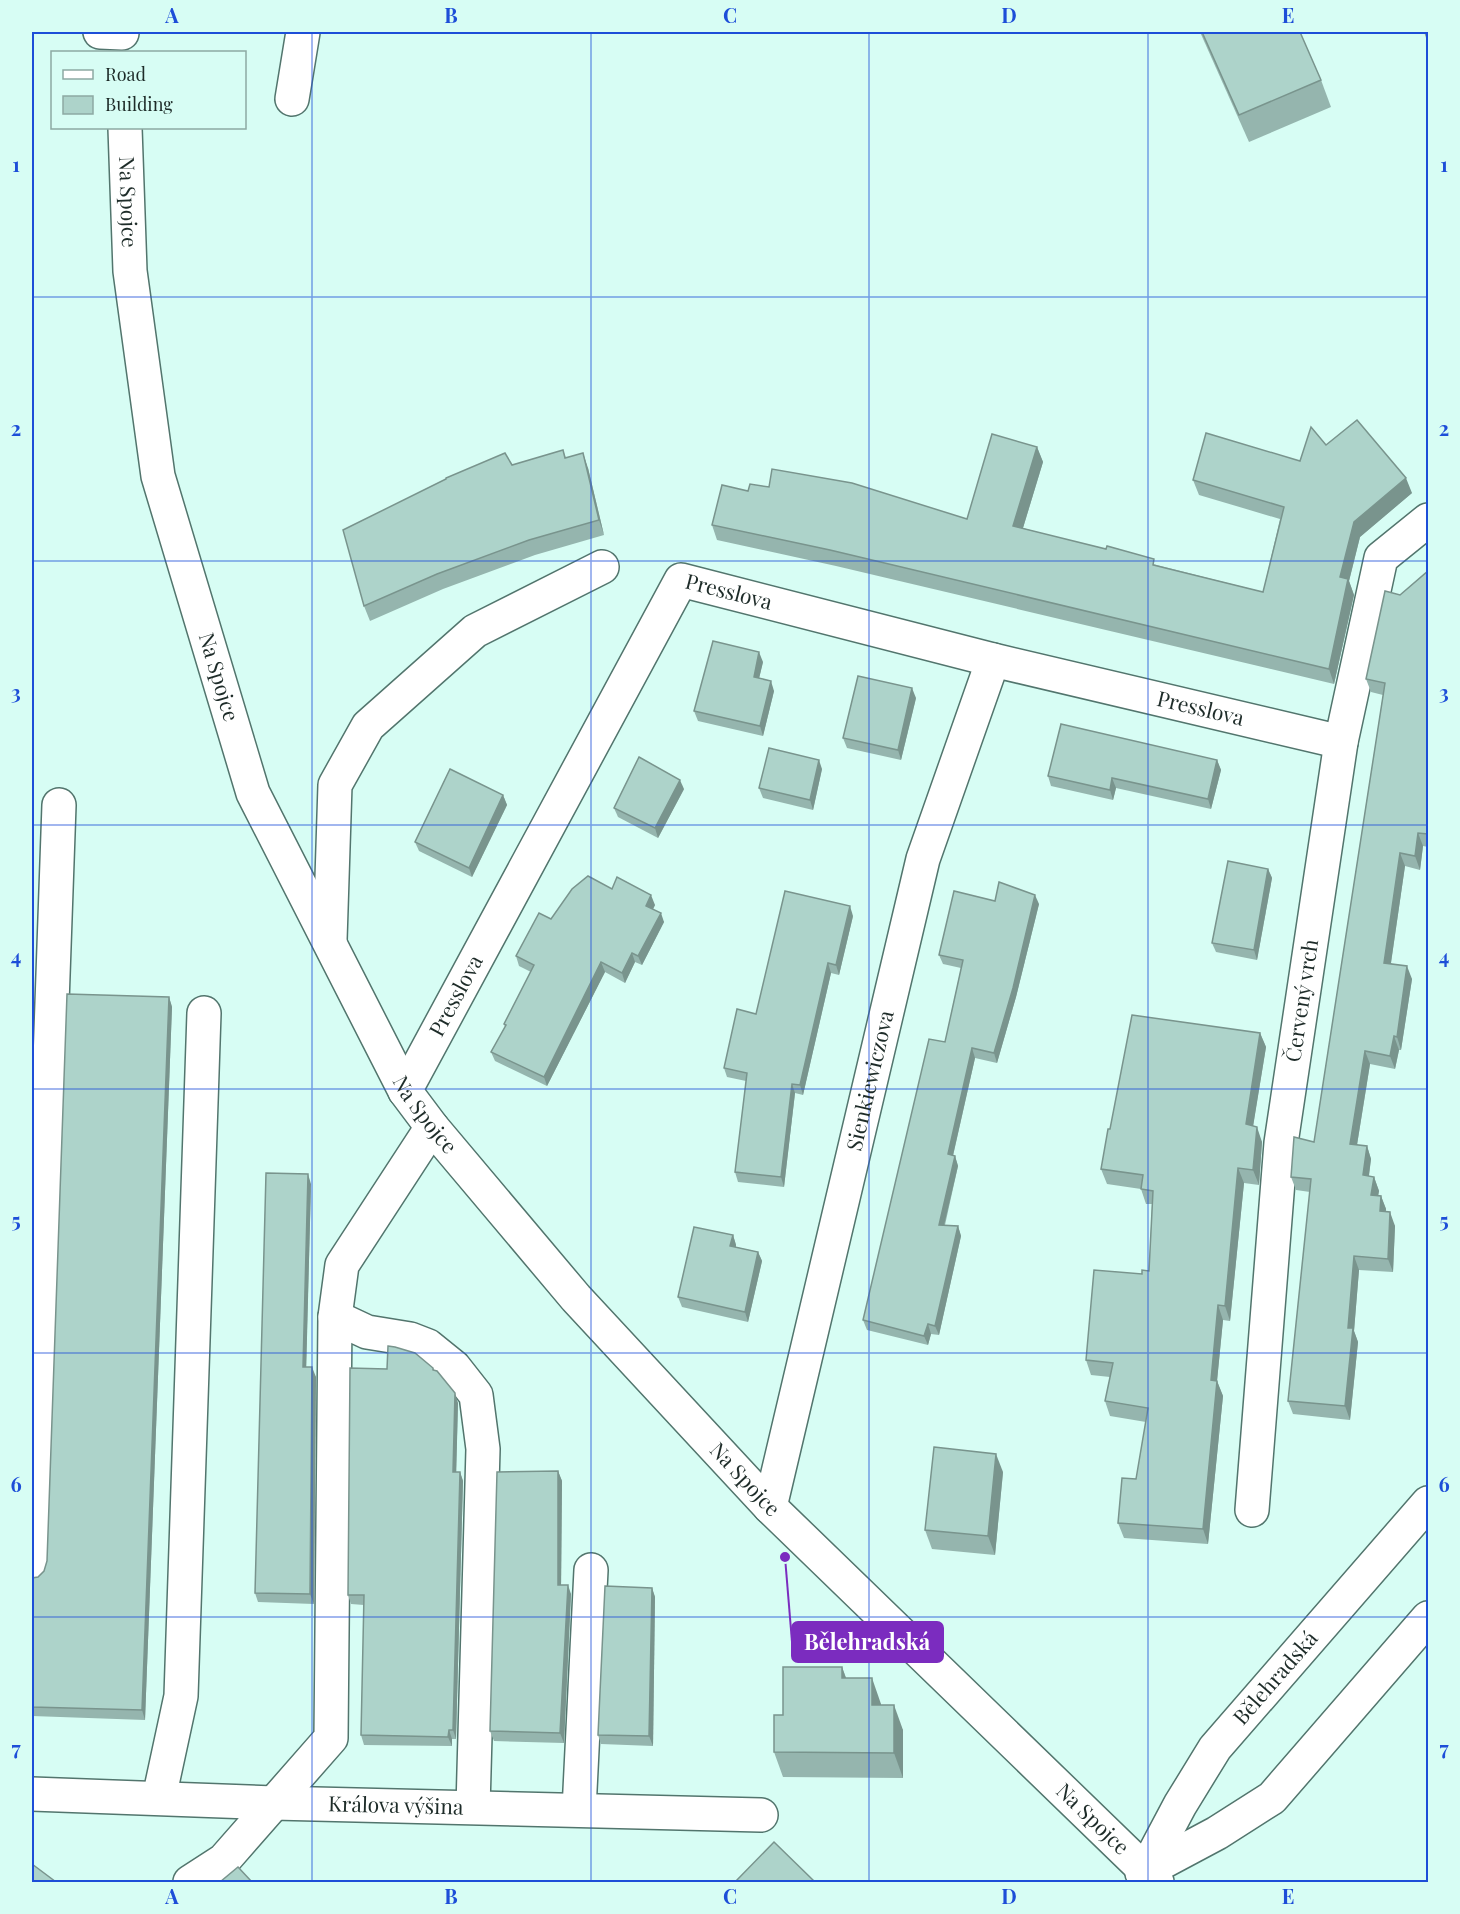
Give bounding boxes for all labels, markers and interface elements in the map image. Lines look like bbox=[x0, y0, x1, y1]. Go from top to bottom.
text: A bbox=[164, 1, 179, 28]
text: B bbox=[444, 1, 458, 28]
text: C bbox=[723, 1, 737, 28]
text: D bbox=[1001, 1, 1017, 28]
text: E bbox=[1282, 1, 1294, 28]
legend bbox=[51, 51, 246, 129]
text: Road bbox=[105, 62, 146, 86]
text: Building bbox=[105, 92, 173, 116]
text: 1 bbox=[12, 150, 20, 177]
text: 1 bbox=[1440, 150, 1448, 177]
street label: Na Spojce bbox=[114, 156, 145, 248]
text: 2 bbox=[11, 414, 21, 441]
text: 2 bbox=[1439, 414, 1449, 441]
street label: Presslova bbox=[683, 566, 776, 615]
street label: Na Spojce bbox=[194, 629, 247, 724]
text: 3 bbox=[11, 678, 21, 705]
text: 3 bbox=[1439, 678, 1449, 705]
street label: Presslova bbox=[1155, 683, 1248, 731]
street label: Červený vrch bbox=[1277, 936, 1323, 1064]
text: 4 bbox=[11, 942, 21, 969]
text: 4 bbox=[1439, 942, 1449, 969]
street label: Presslova bbox=[421, 949, 488, 1041]
street label: Sienkiewiczova bbox=[839, 1007, 899, 1153]
street label: Na Spojce bbox=[387, 1070, 464, 1159]
text: 5 bbox=[11, 1206, 21, 1233]
text: 5 bbox=[1439, 1206, 1449, 1233]
street label: Na Spojce bbox=[705, 1435, 787, 1522]
text: 6 bbox=[10, 1470, 22, 1497]
text: 6 bbox=[1438, 1470, 1450, 1497]
callout: Bělehradská bbox=[792, 1622, 943, 1662]
street label: Bělehradská bbox=[1226, 1624, 1323, 1730]
text: Bělehradská bbox=[804, 1626, 931, 1656]
text: 7 bbox=[11, 1734, 21, 1761]
text: 7 bbox=[1439, 1734, 1449, 1761]
street label: Na Spojce bbox=[1051, 1776, 1136, 1860]
street label: Králova výšina bbox=[328, 1788, 464, 1820]
text: A bbox=[164, 1882, 179, 1909]
text: B bbox=[444, 1882, 458, 1909]
text: C bbox=[723, 1882, 737, 1909]
text: D bbox=[1001, 1882, 1017, 1909]
text: E bbox=[1282, 1882, 1294, 1909]

